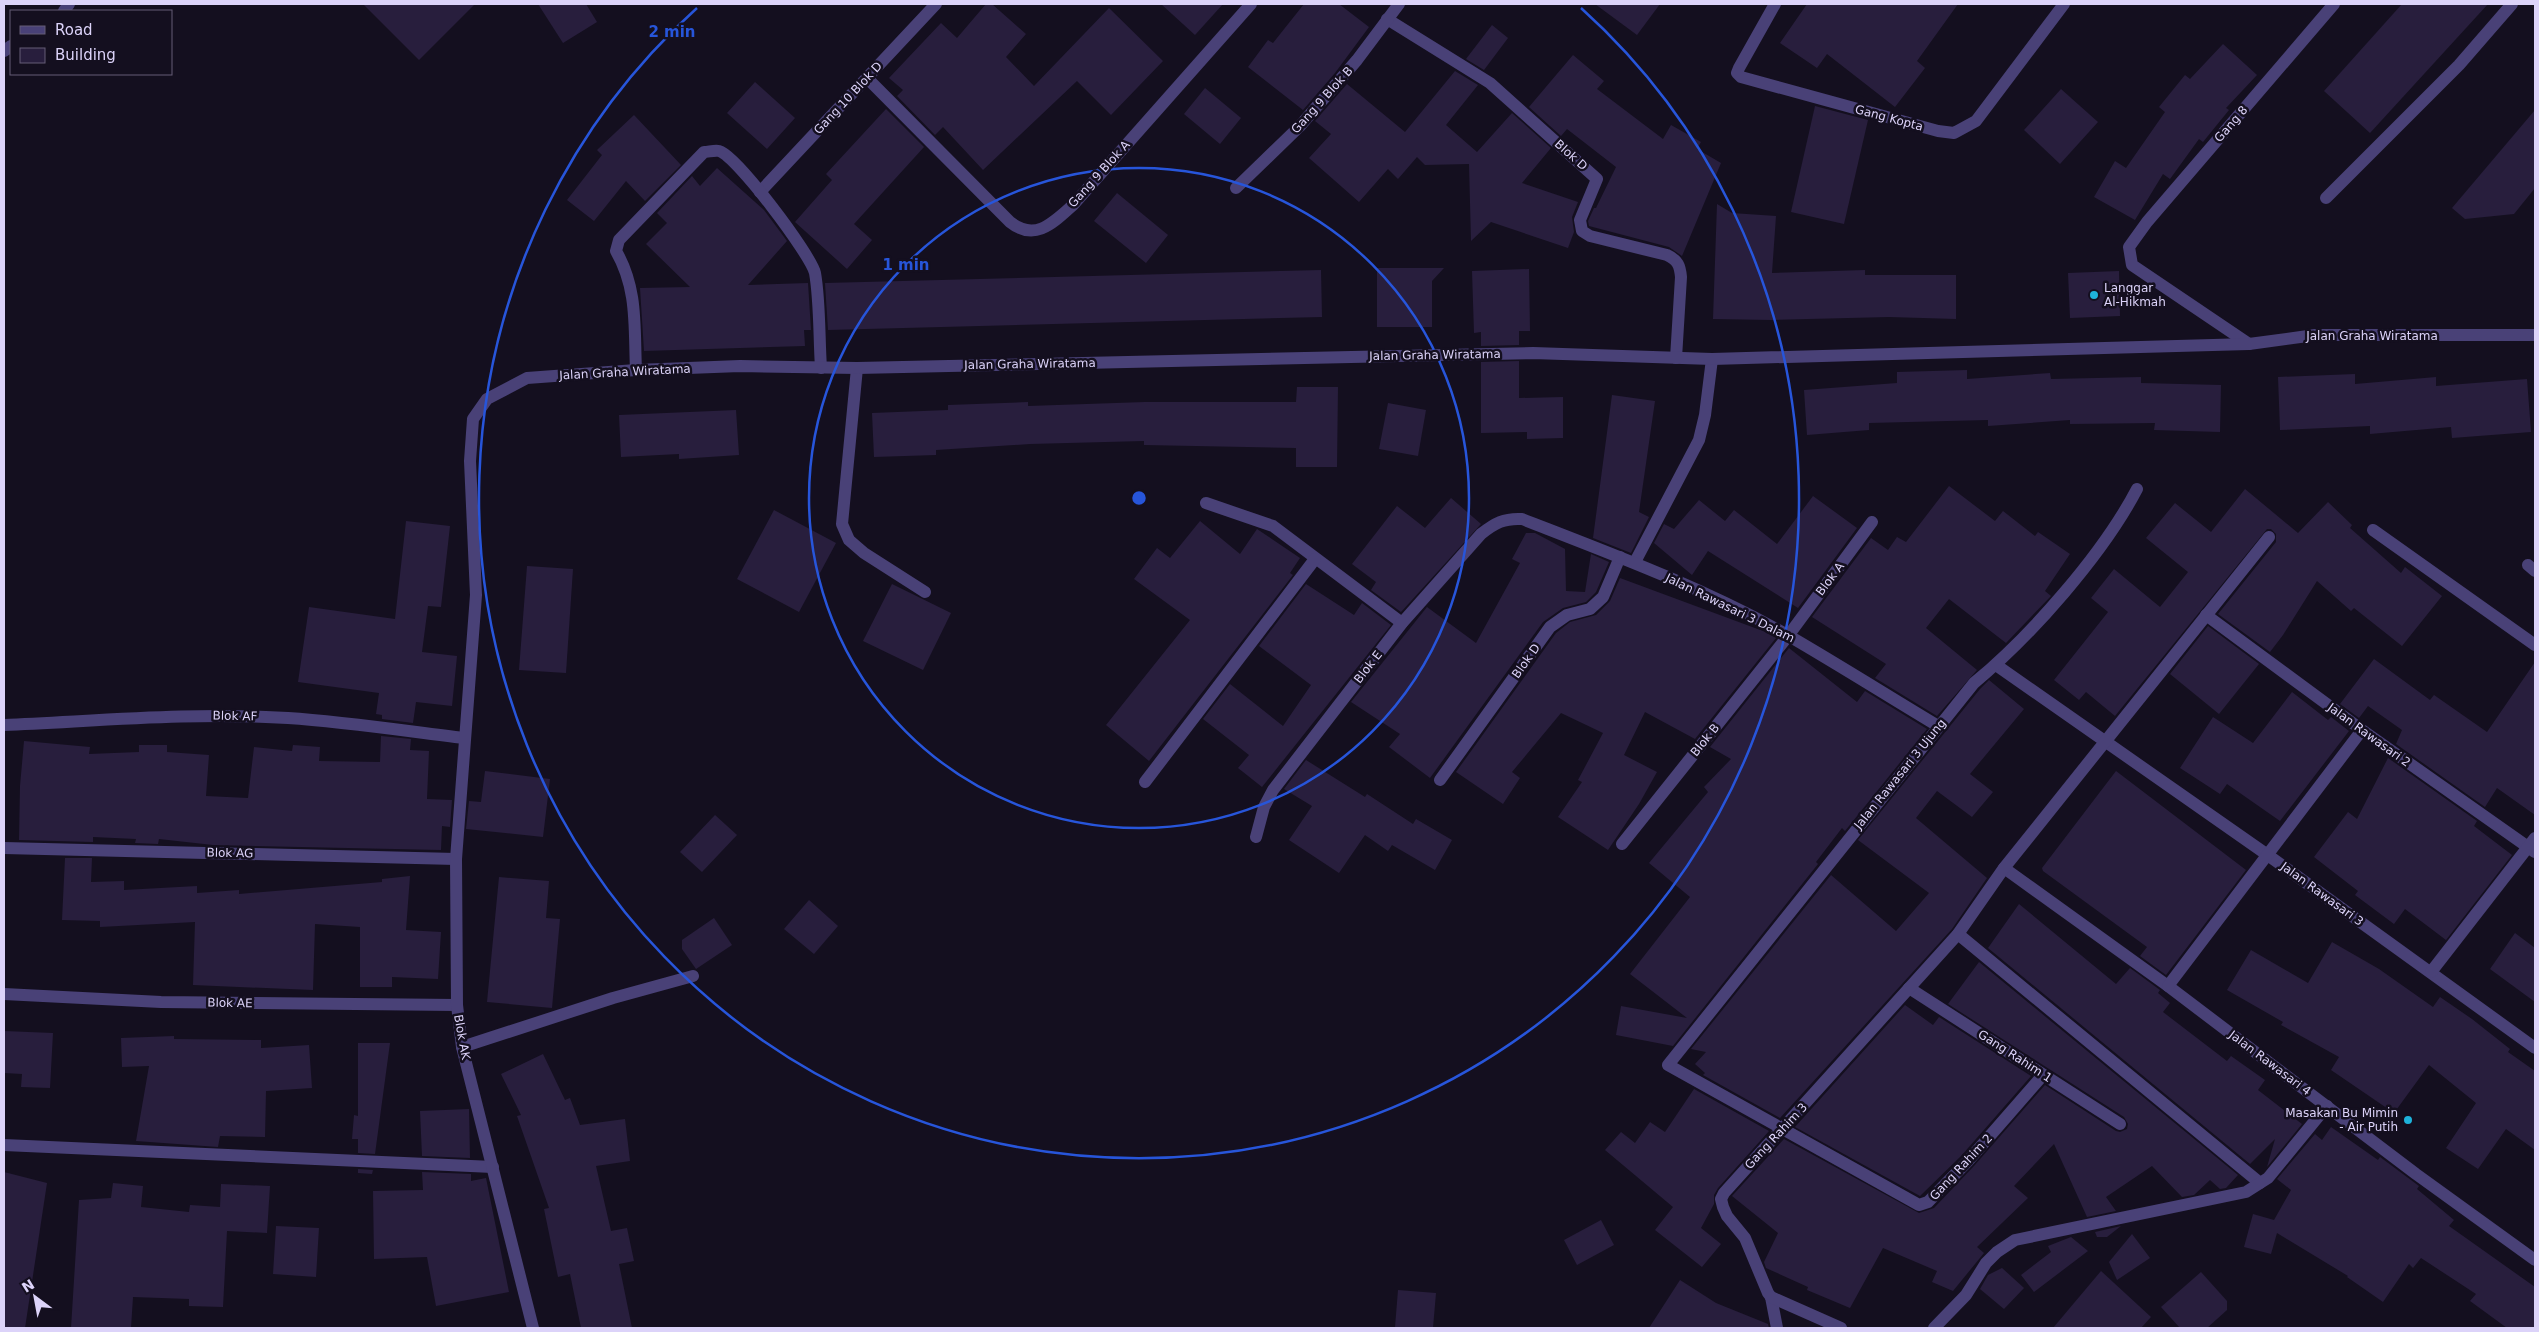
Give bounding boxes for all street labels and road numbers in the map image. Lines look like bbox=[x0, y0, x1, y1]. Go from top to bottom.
street label: Gang 10 Blok D bbox=[811, 59, 885, 137]
street label: Gang 9 Blok B bbox=[1288, 64, 1356, 136]
street label: Gang Kopta bbox=[1853, 102, 1925, 134]
street label: Gang 8 bbox=[2212, 103, 2250, 145]
street label: Gang 9 Blok A bbox=[1065, 137, 1133, 210]
street label: Blok D bbox=[1552, 137, 1590, 173]
street label: Jalan Graha Wiratama bbox=[2305, 329, 2438, 343]
street label: Jalan Graha Wiratama bbox=[1368, 347, 1501, 363]
street label: Jalan Graha Wiratama bbox=[963, 356, 1096, 372]
street label: Jalan Graha Wiratama bbox=[558, 362, 691, 382]
street label: Blok A bbox=[1813, 559, 1847, 598]
street label: Jalan Rawasari 3 Dalam bbox=[1662, 570, 1797, 645]
street label: Blok D bbox=[1509, 641, 1543, 681]
street label: Blok E bbox=[1351, 648, 1385, 686]
street label: Jalan Rawasari 2 bbox=[2324, 700, 2413, 770]
street label: Blok AF bbox=[212, 709, 258, 723]
street label: Jalan Rawasari 3 Ujung bbox=[1851, 716, 1949, 833]
street label: Blok B bbox=[1688, 721, 1722, 759]
street label: Blok AG bbox=[206, 846, 254, 860]
street label: Jalan Rawasari 3 bbox=[2277, 859, 2366, 929]
street label: Blok AE bbox=[207, 996, 253, 1010]
street label: Blok AK bbox=[451, 1013, 473, 1062]
street label: Gang Rahim 1 bbox=[1975, 1027, 2055, 1085]
street label: Jalan Rawasari 4 bbox=[2225, 1027, 2314, 1098]
street label: Gang Rahim 3 bbox=[1742, 1100, 1810, 1172]
street label: Gang Rahim 2 bbox=[1927, 1131, 1995, 1203]

